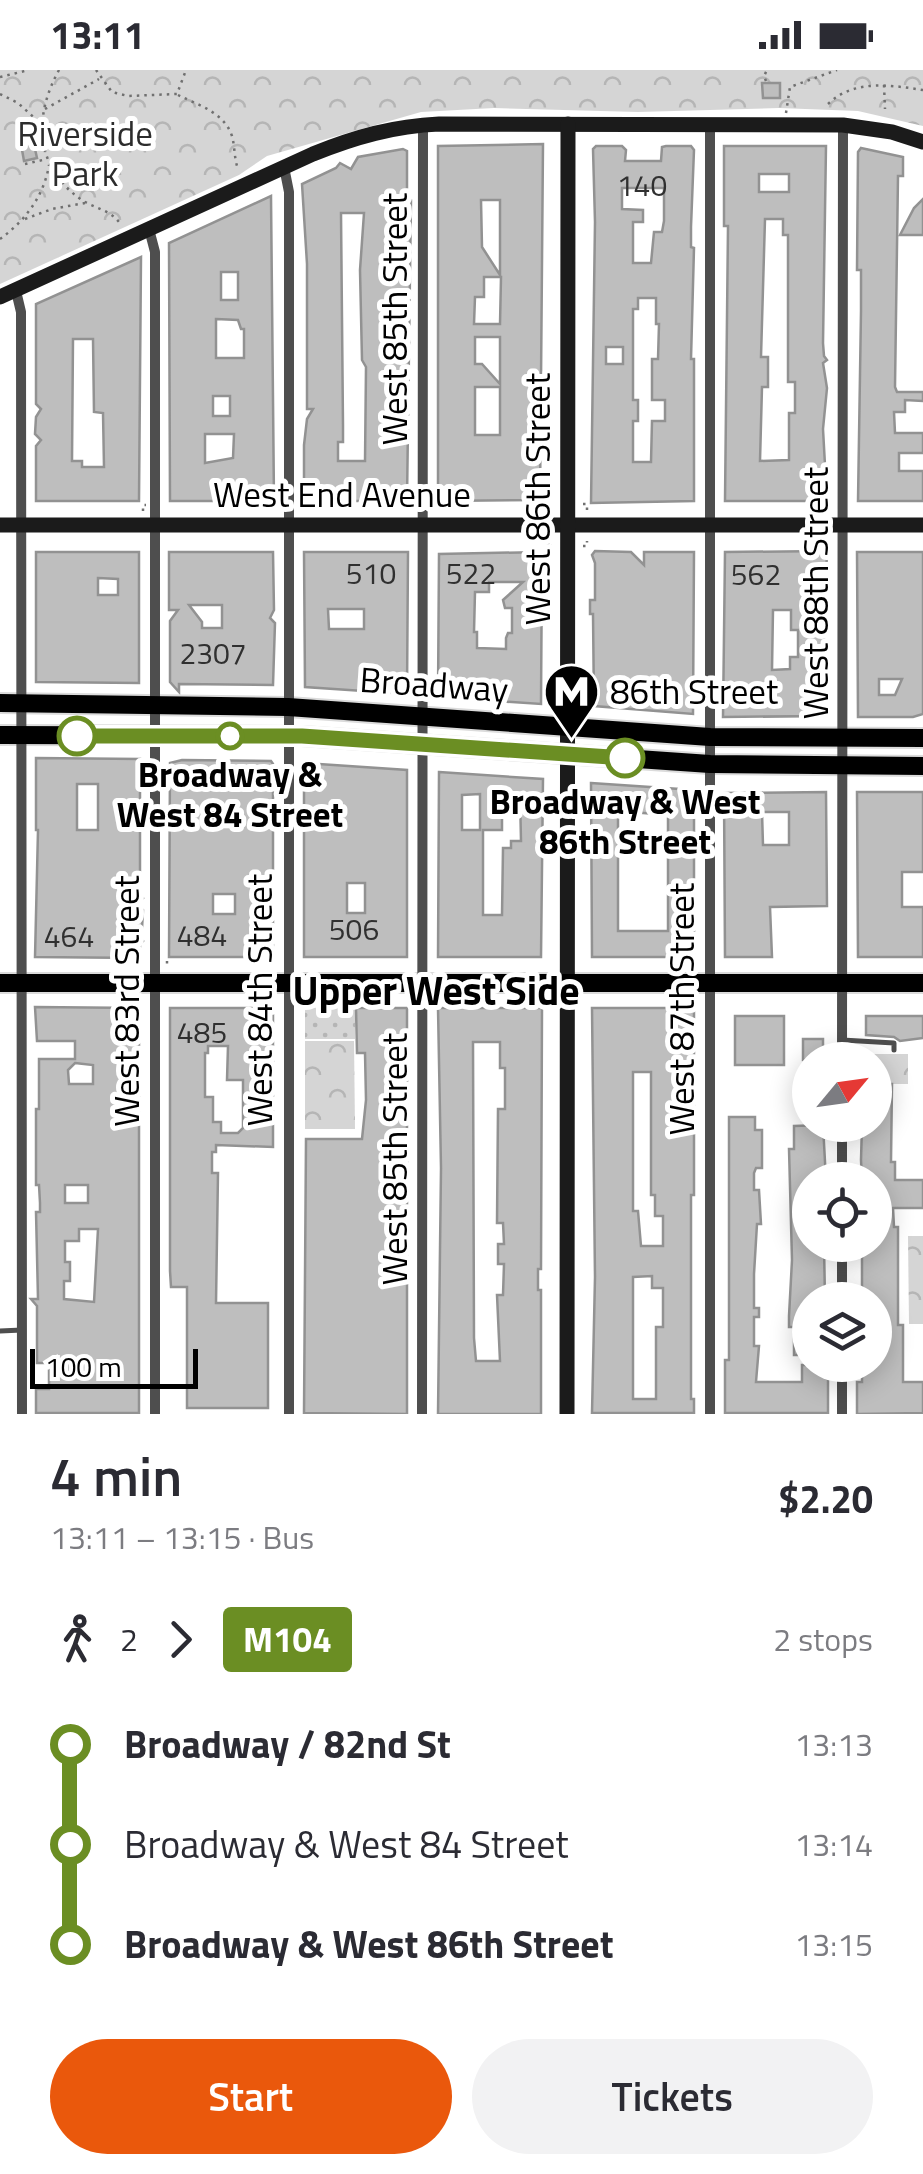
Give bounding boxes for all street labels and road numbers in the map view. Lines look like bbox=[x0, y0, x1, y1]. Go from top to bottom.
street label: West 85th Street bbox=[367, 193, 421, 445]
street label: West 86th Street bbox=[510, 373, 564, 625]
street label: West End Avenue bbox=[213, 467, 471, 521]
street label: West 88th Street bbox=[788, 467, 842, 719]
street label: Broadway bbox=[358, 652, 510, 716]
street label: West 84th Street bbox=[232, 874, 286, 1126]
street label: West 83rd Street bbox=[99, 875, 153, 1127]
street label: West 87th Street bbox=[654, 883, 708, 1135]
street label: West 85th Street bbox=[367, 1033, 421, 1285]

